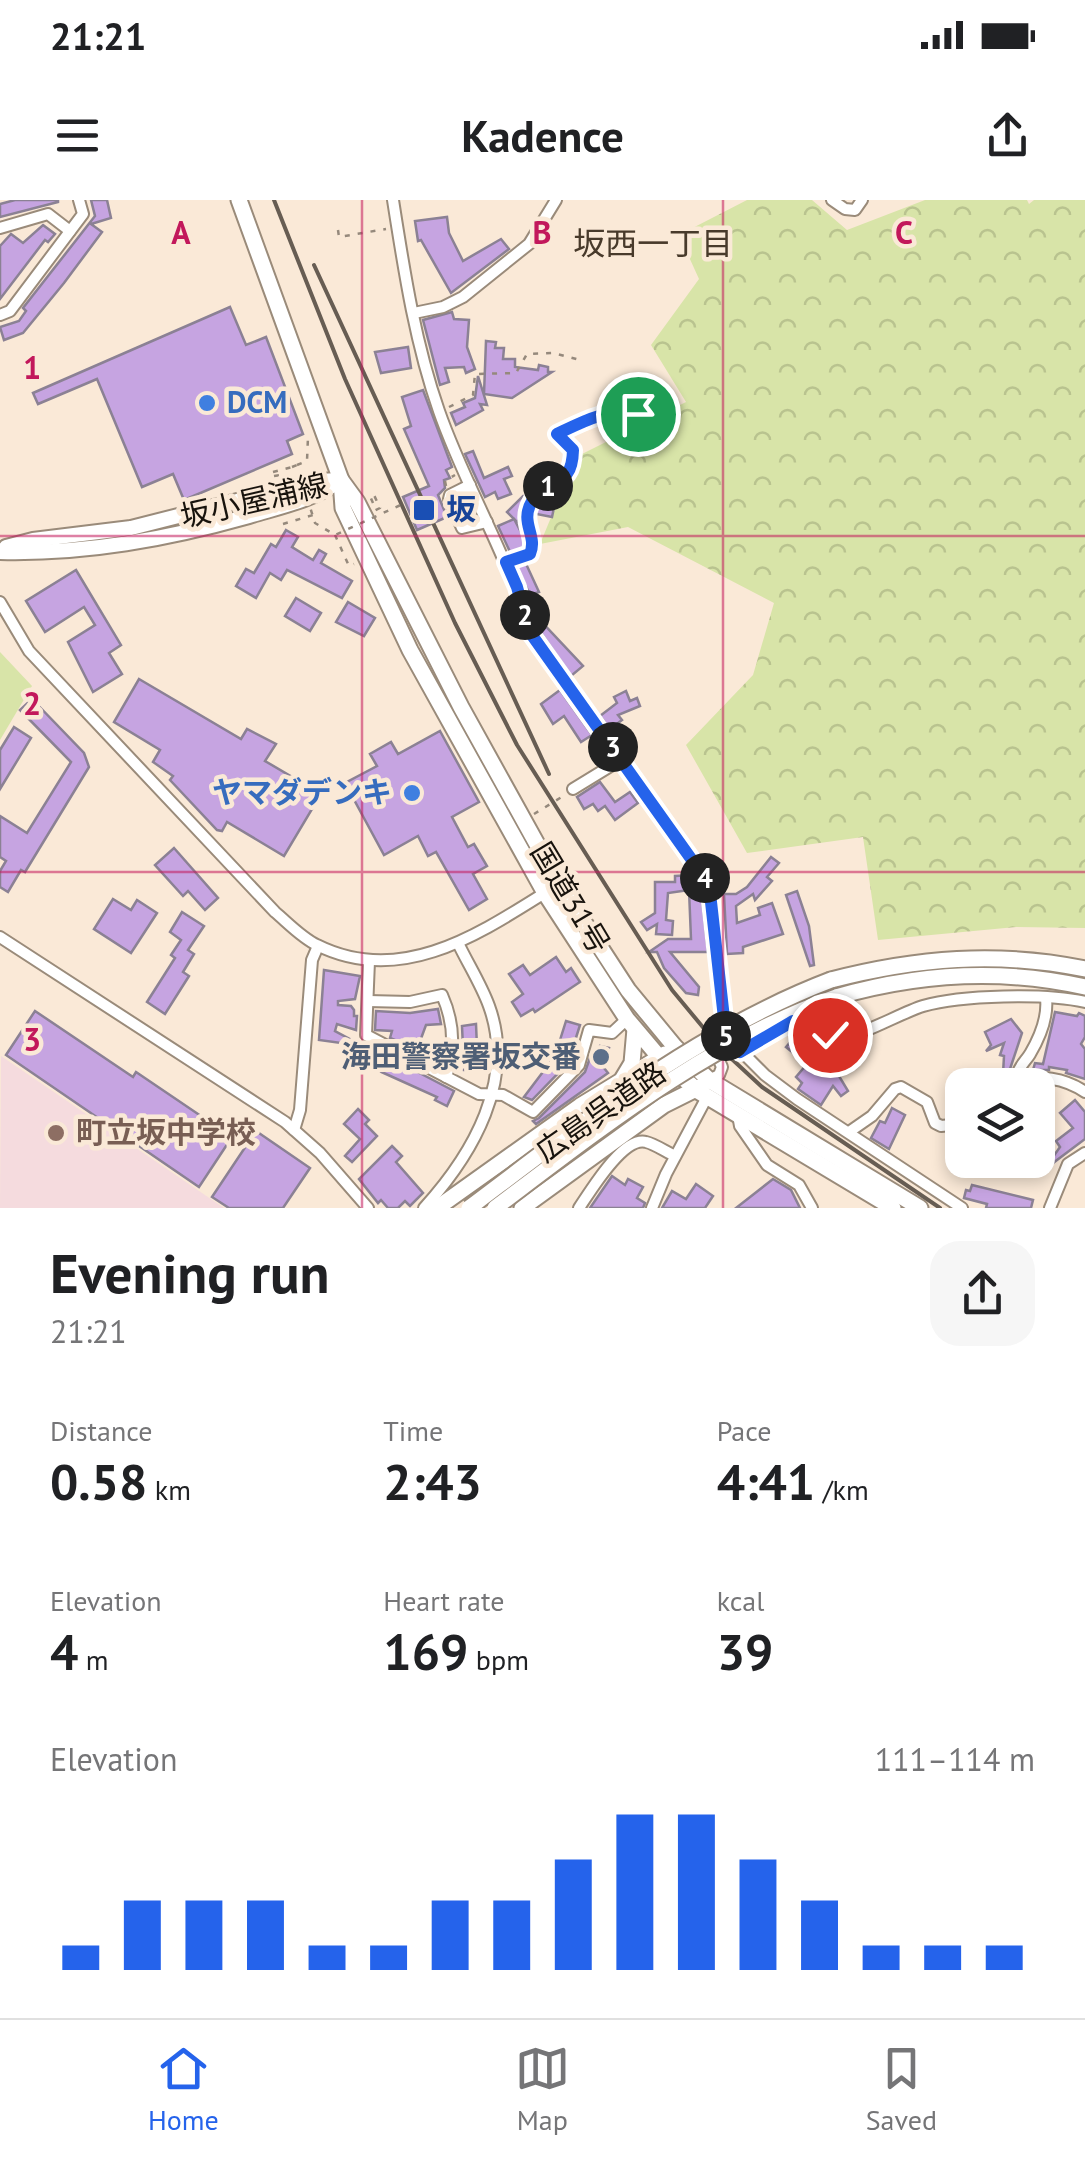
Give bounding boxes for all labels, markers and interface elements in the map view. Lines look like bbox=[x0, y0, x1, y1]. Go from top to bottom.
text: 21:21 bbox=[50, 11, 146, 60]
text: Kadence bbox=[461, 106, 624, 164]
icon: menu bbox=[50, 108, 105, 163]
icon: share bbox=[980, 108, 1035, 163]
text: A bbox=[171, 211, 191, 253]
text: B bbox=[533, 211, 551, 253]
text: C bbox=[895, 211, 913, 253]
district label: 坂西一丁目 bbox=[573, 222, 733, 264]
text: 1 bbox=[23, 346, 41, 388]
pin bbox=[596, 372, 681, 457]
place label: DCM bbox=[227, 382, 287, 421]
icon: arrive bbox=[611, 387, 666, 442]
marker: DCM bbox=[196, 392, 218, 414]
pin: 1 bbox=[523, 461, 573, 511]
street label: 坂小屋浦線 bbox=[176, 464, 331, 535]
text: 1 bbox=[540, 467, 556, 504]
place label: 坂 bbox=[446, 489, 476, 528]
marker: 坂 bbox=[411, 497, 437, 523]
pin: 2 bbox=[500, 590, 550, 640]
text: 2 bbox=[517, 596, 533, 633]
text: 2 bbox=[23, 682, 41, 724]
pin: 3 bbox=[588, 722, 638, 772]
text: 3 bbox=[605, 728, 621, 765]
place label: ヤマダデンキ bbox=[212, 772, 392, 811]
marker: ヤマダデンキ bbox=[401, 782, 423, 804]
street label: 国道31号 bbox=[523, 835, 620, 960]
pin: 4 bbox=[680, 853, 730, 903]
text: 4 bbox=[697, 859, 713, 896]
pin bbox=[788, 993, 873, 1078]
icon: check bbox=[803, 1008, 858, 1063]
pin: 5 bbox=[701, 1011, 751, 1061]
text: 5 bbox=[718, 1017, 734, 1054]
text: 3 bbox=[23, 1018, 41, 1060]
place label: 海田警察署坂交番 bbox=[341, 1036, 581, 1075]
marker: 海田警察署坂交番 bbox=[590, 1046, 612, 1068]
street label: 広島呉道路 bbox=[528, 1052, 673, 1170]
map controls bbox=[945, 1068, 1055, 1178]
button: layers bbox=[945, 1068, 1055, 1178]
place label: 町立坂中学校 bbox=[76, 1112, 256, 1151]
marker: 町立坂中学校 bbox=[45, 1122, 67, 1144]
text: Evening run bbox=[50, 1237, 330, 1308]
button: share bbox=[930, 1241, 1035, 1346]
text: 21:21 bbox=[50, 1310, 127, 1352]
text: Distance bbox=[50, 1412, 153, 1449]
text: Time bbox=[383, 1412, 443, 1449]
text: Pace bbox=[717, 1412, 771, 1449]
text: 0.58 bbox=[50, 1449, 147, 1514]
text: 2:43 bbox=[383, 1449, 482, 1514]
text: 4:41 bbox=[717, 1449, 815, 1514]
text: km bbox=[147, 1471, 191, 1508]
text: /km bbox=[815, 1471, 869, 1508]
text: Elevation bbox=[50, 1582, 162, 1619]
text: Heart rate bbox=[383, 1582, 504, 1619]
text: kcal bbox=[717, 1582, 764, 1619]
text: 4 bbox=[50, 1619, 78, 1684]
text: 169 bbox=[383, 1619, 468, 1684]
text: 39 bbox=[717, 1619, 773, 1684]
text: m bbox=[78, 1641, 109, 1678]
text: bpm bbox=[468, 1641, 529, 1678]
text: Elevation bbox=[50, 1738, 177, 1780]
text: 111–114 m bbox=[875, 1738, 1035, 1780]
tab: Home bbox=[148, 2041, 219, 2138]
tab: Map bbox=[515, 2041, 570, 2138]
tab: Saved bbox=[866, 2041, 937, 2138]

